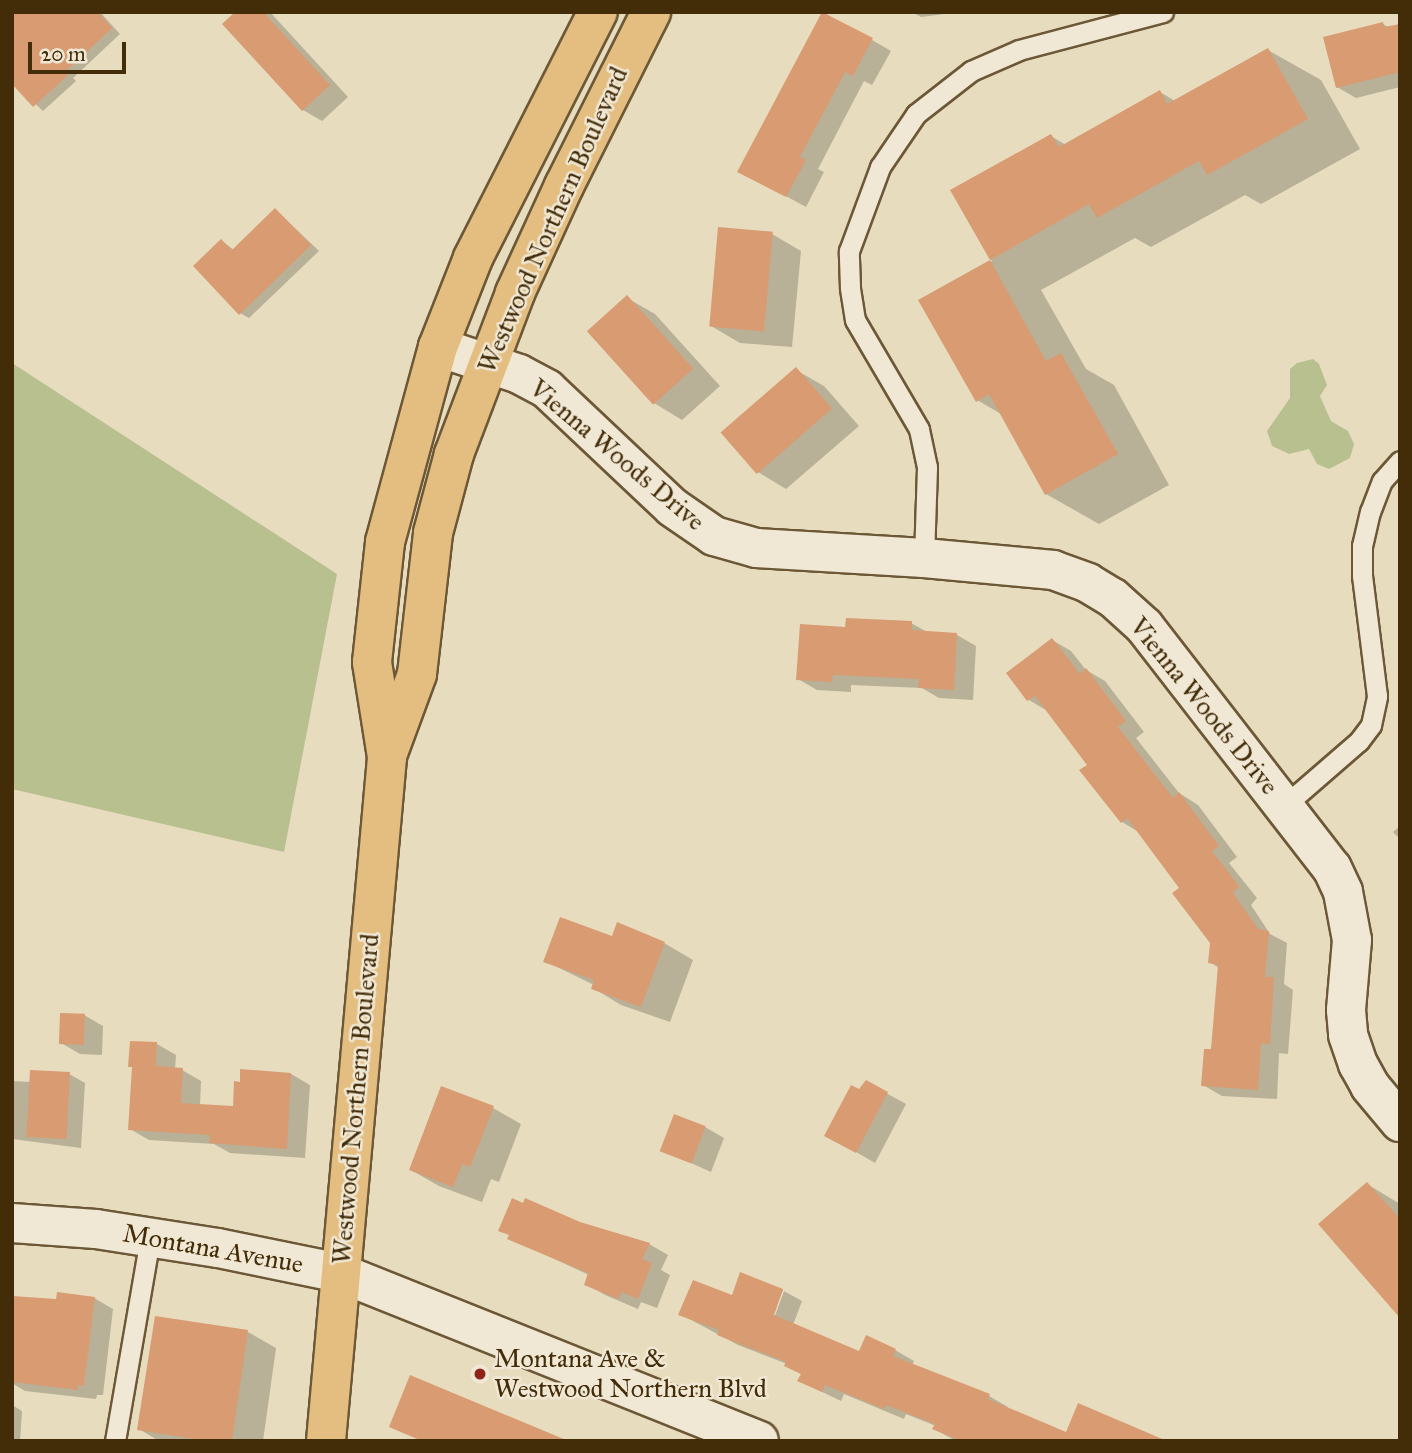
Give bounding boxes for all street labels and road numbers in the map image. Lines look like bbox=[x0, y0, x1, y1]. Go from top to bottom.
street label: Westwood Northern Boulevard bbox=[471, 62, 635, 378]
street label: Vienna Woods Drive bbox=[523, 373, 711, 537]
street label: Vienna Woods Drive bbox=[1123, 611, 1285, 801]
street label: Westwood Northern Boulevard bbox=[326, 932, 386, 1266]
street label: Montana Avenue bbox=[120, 1218, 306, 1280]

